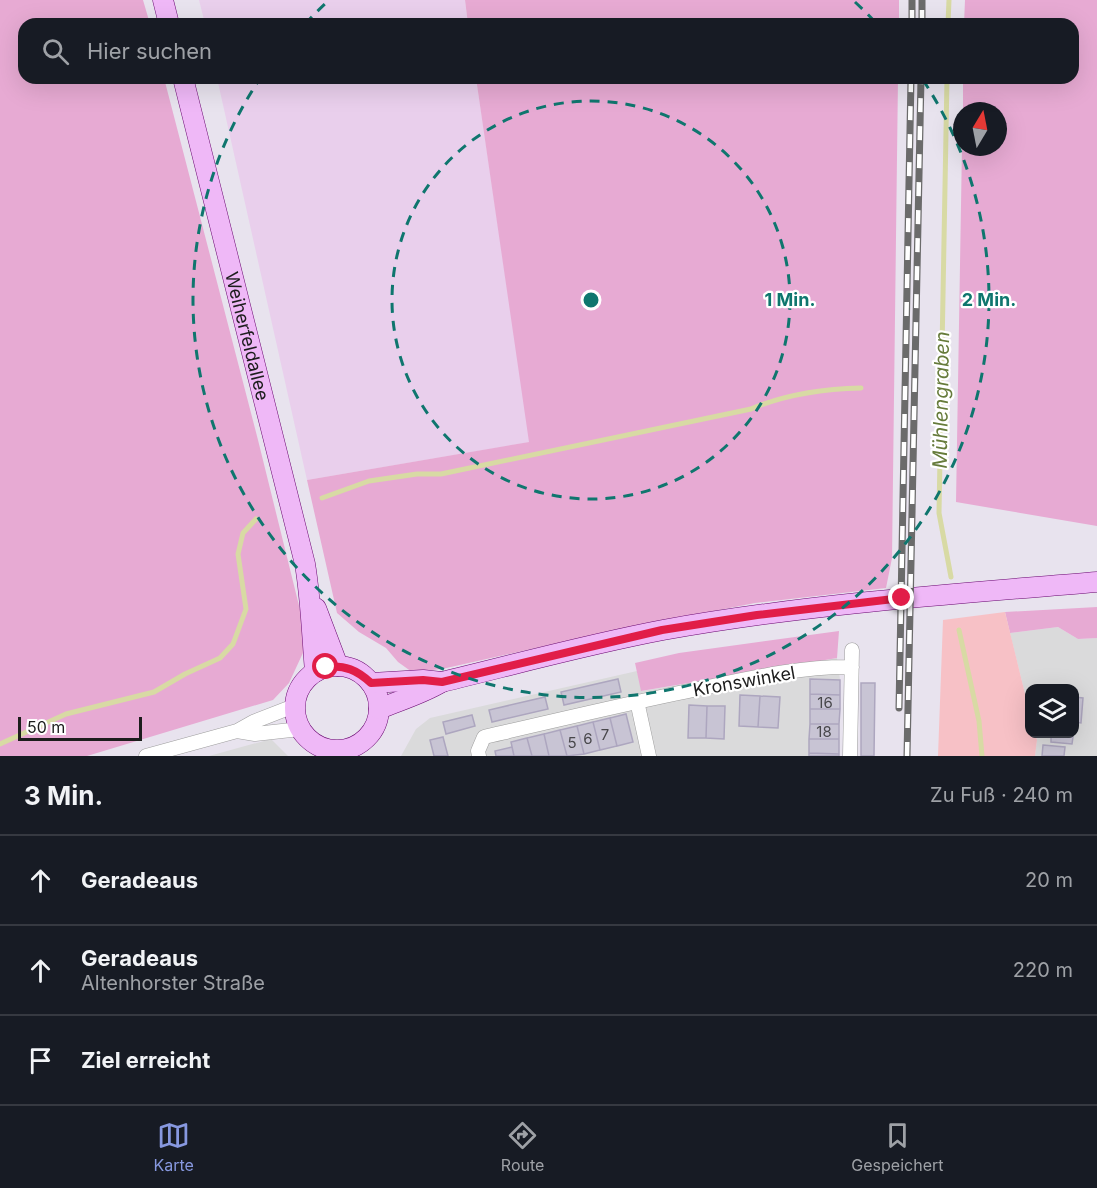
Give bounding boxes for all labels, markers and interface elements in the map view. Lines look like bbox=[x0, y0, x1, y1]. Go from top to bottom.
search box bbox=[18, 18, 1079, 84]
icon: search bbox=[39, 35, 72, 68]
text: Hier suchen bbox=[87, 38, 212, 64]
north arrow bbox=[953, 102, 1007, 156]
street label: Weiherfeldallee bbox=[222, 270, 274, 402]
text: 1 Min. bbox=[765, 289, 815, 310]
text: 2 Min. bbox=[962, 289, 1016, 310]
centre of rings bbox=[581, 290, 601, 310]
water label: Mühlengraben bbox=[928, 331, 954, 469]
route end bbox=[888, 584, 914, 610]
route start bbox=[312, 653, 338, 679]
street label: Kronswinkel bbox=[691, 662, 797, 700]
map controls bbox=[1025, 684, 1079, 738]
button: layers bbox=[1025, 684, 1079, 738]
house number: 16 bbox=[817, 693, 833, 712]
scale bar bbox=[18, 714, 142, 742]
text: 50 m bbox=[27, 717, 65, 737]
house number: 18 bbox=[816, 722, 832, 741]
house number: 7 bbox=[601, 725, 609, 744]
house number: 6 bbox=[583, 729, 593, 748]
house number: 5 bbox=[567, 733, 577, 752]
text: 3 Min. bbox=[24, 780, 103, 811]
text: Zu Fuß · 240 m bbox=[930, 783, 1073, 807]
icon: ahead bbox=[24, 864, 57, 897]
text: Geradeaus bbox=[81, 867, 198, 893]
text: 20 m bbox=[1025, 868, 1073, 892]
text: Geradeaus bbox=[81, 945, 198, 971]
icon: ahead bbox=[24, 954, 57, 987]
text: 220 m bbox=[1013, 958, 1073, 982]
text: Altenhorster Straße bbox=[81, 971, 265, 995]
icon: arrive bbox=[24, 1044, 57, 1077]
text: Ziel erreicht bbox=[81, 1047, 210, 1073]
tab: Karte bbox=[153, 1119, 194, 1175]
tab: Route bbox=[501, 1119, 544, 1175]
tab: Gespeichert bbox=[851, 1119, 943, 1175]

